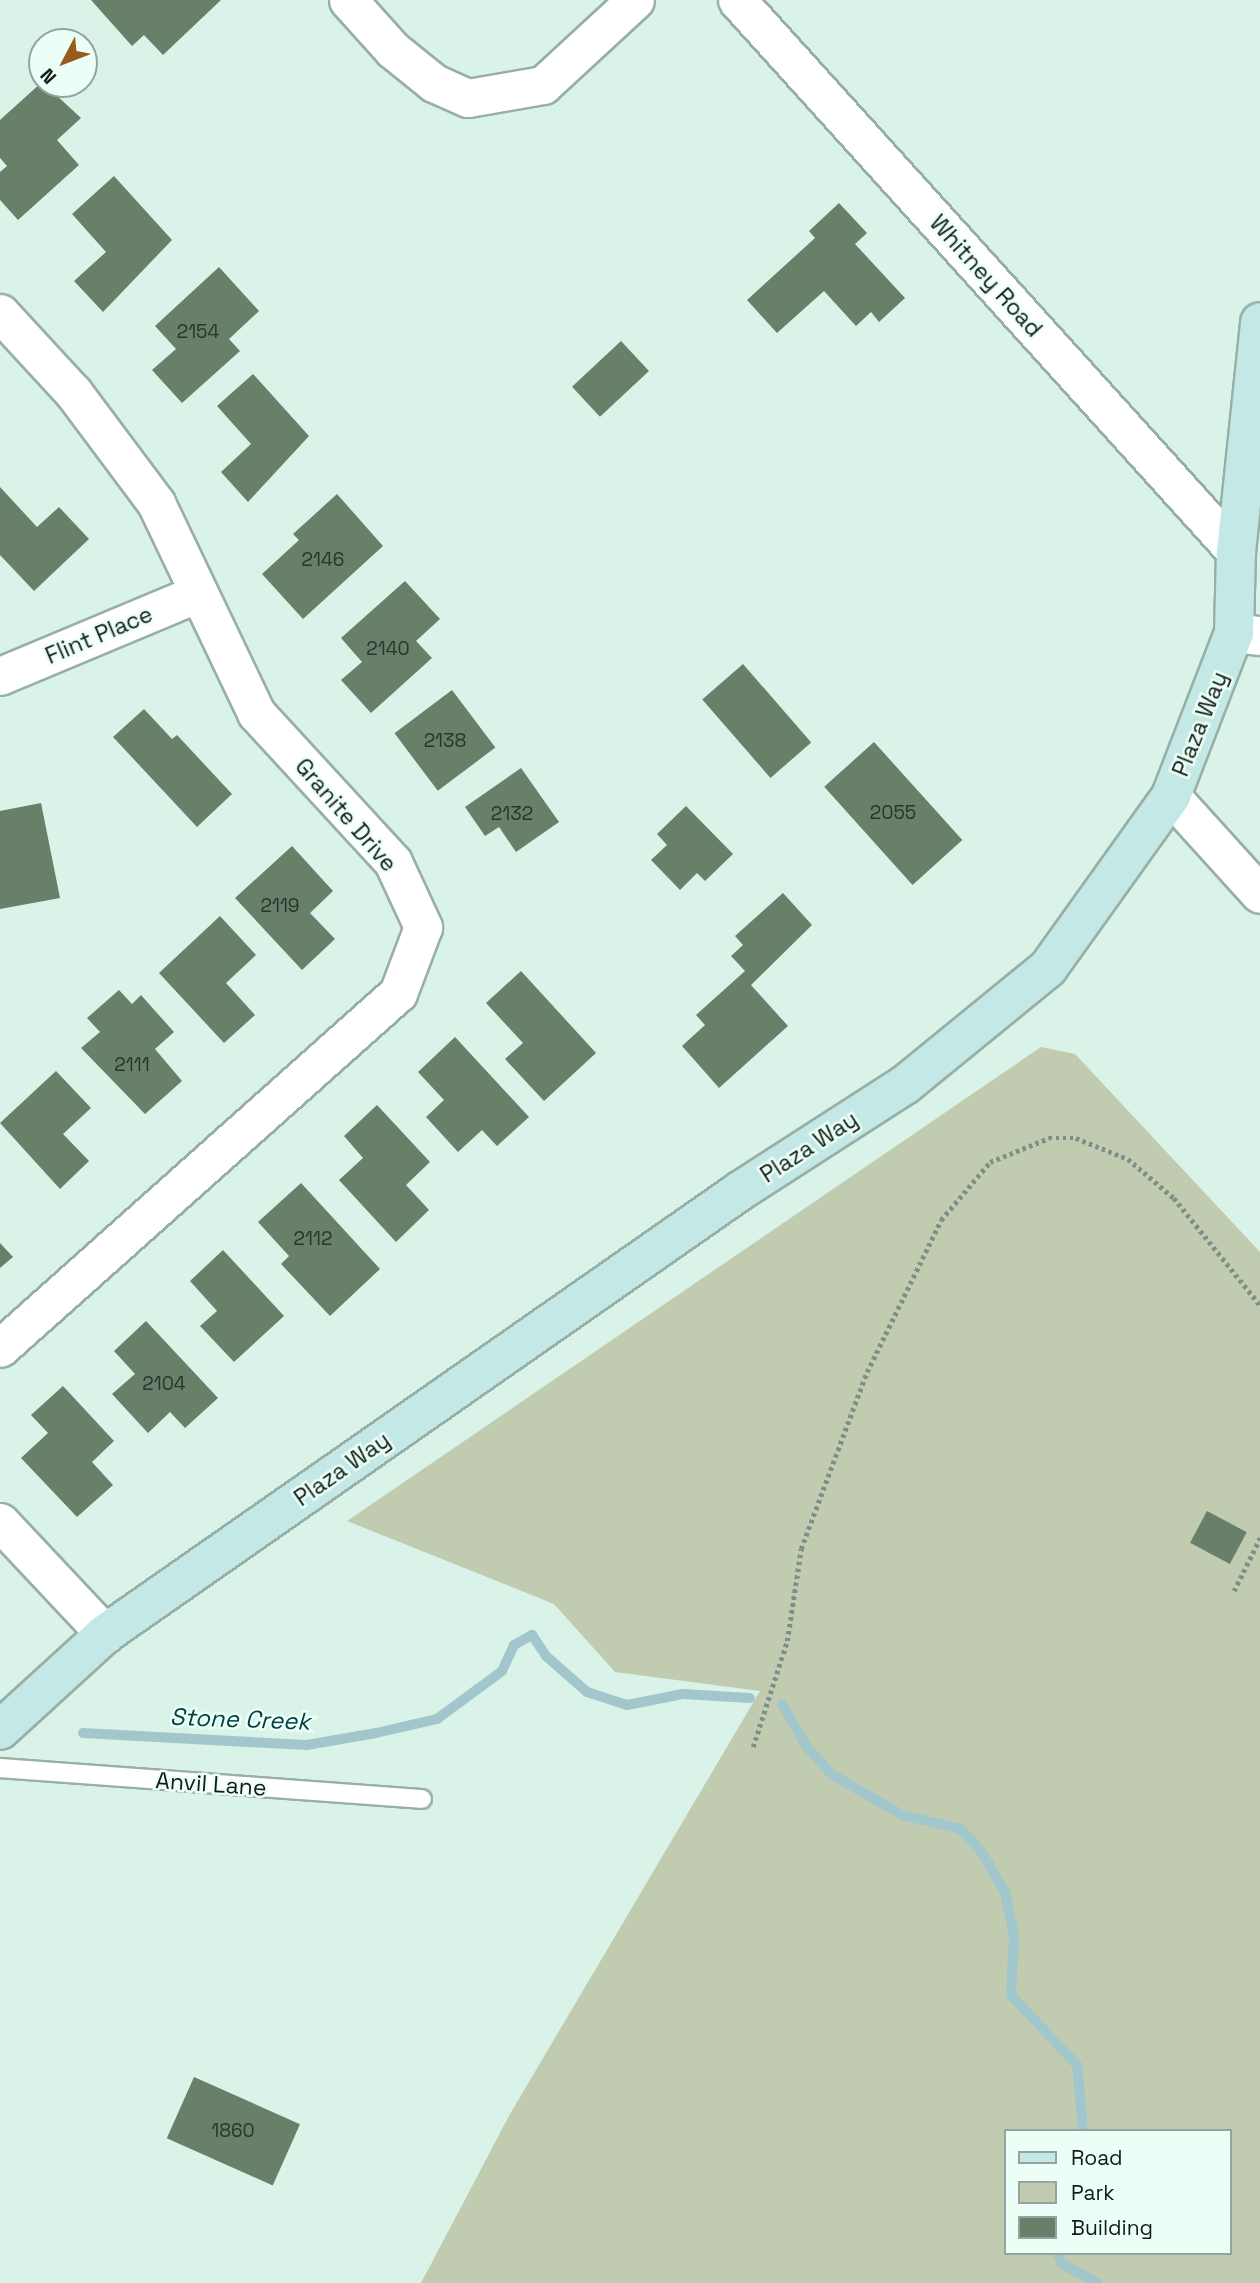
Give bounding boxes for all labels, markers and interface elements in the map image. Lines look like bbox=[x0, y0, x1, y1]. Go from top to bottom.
north arrow bbox=[28, 28, 98, 98]
text: N bbox=[35, 63, 62, 89]
street label: Whitney Road bbox=[924, 209, 1048, 343]
house number: 2154 bbox=[177, 321, 219, 343]
house number: 2146 bbox=[302, 549, 344, 571]
street label: Flint Place bbox=[41, 600, 157, 670]
house number: 2140 bbox=[366, 638, 410, 660]
street label: Plaza Way bbox=[1166, 668, 1234, 780]
house number: 2138 bbox=[424, 730, 466, 752]
street label: Granite Drive bbox=[289, 753, 403, 877]
house number: 2055 bbox=[870, 802, 916, 824]
house number: 2132 bbox=[491, 803, 533, 825]
house number: 2119 bbox=[261, 895, 299, 917]
house number: 2111 bbox=[114, 1054, 150, 1076]
street label: Plaza Way bbox=[755, 1105, 863, 1189]
house number: 2112 bbox=[294, 1228, 332, 1250]
house number: 2104 bbox=[142, 1373, 186, 1395]
street label: Plaza Way bbox=[289, 1426, 395, 1512]
water label: Stone Creek bbox=[169, 1702, 311, 1736]
street label: Anvil Lane bbox=[155, 1766, 267, 1802]
house number: 1860 bbox=[211, 2120, 255, 2142]
legend bbox=[1004, 2129, 1232, 2255]
text: Road bbox=[1071, 2144, 1123, 2171]
text: Park bbox=[1071, 2179, 1115, 2206]
text: Building bbox=[1071, 2214, 1153, 2241]

